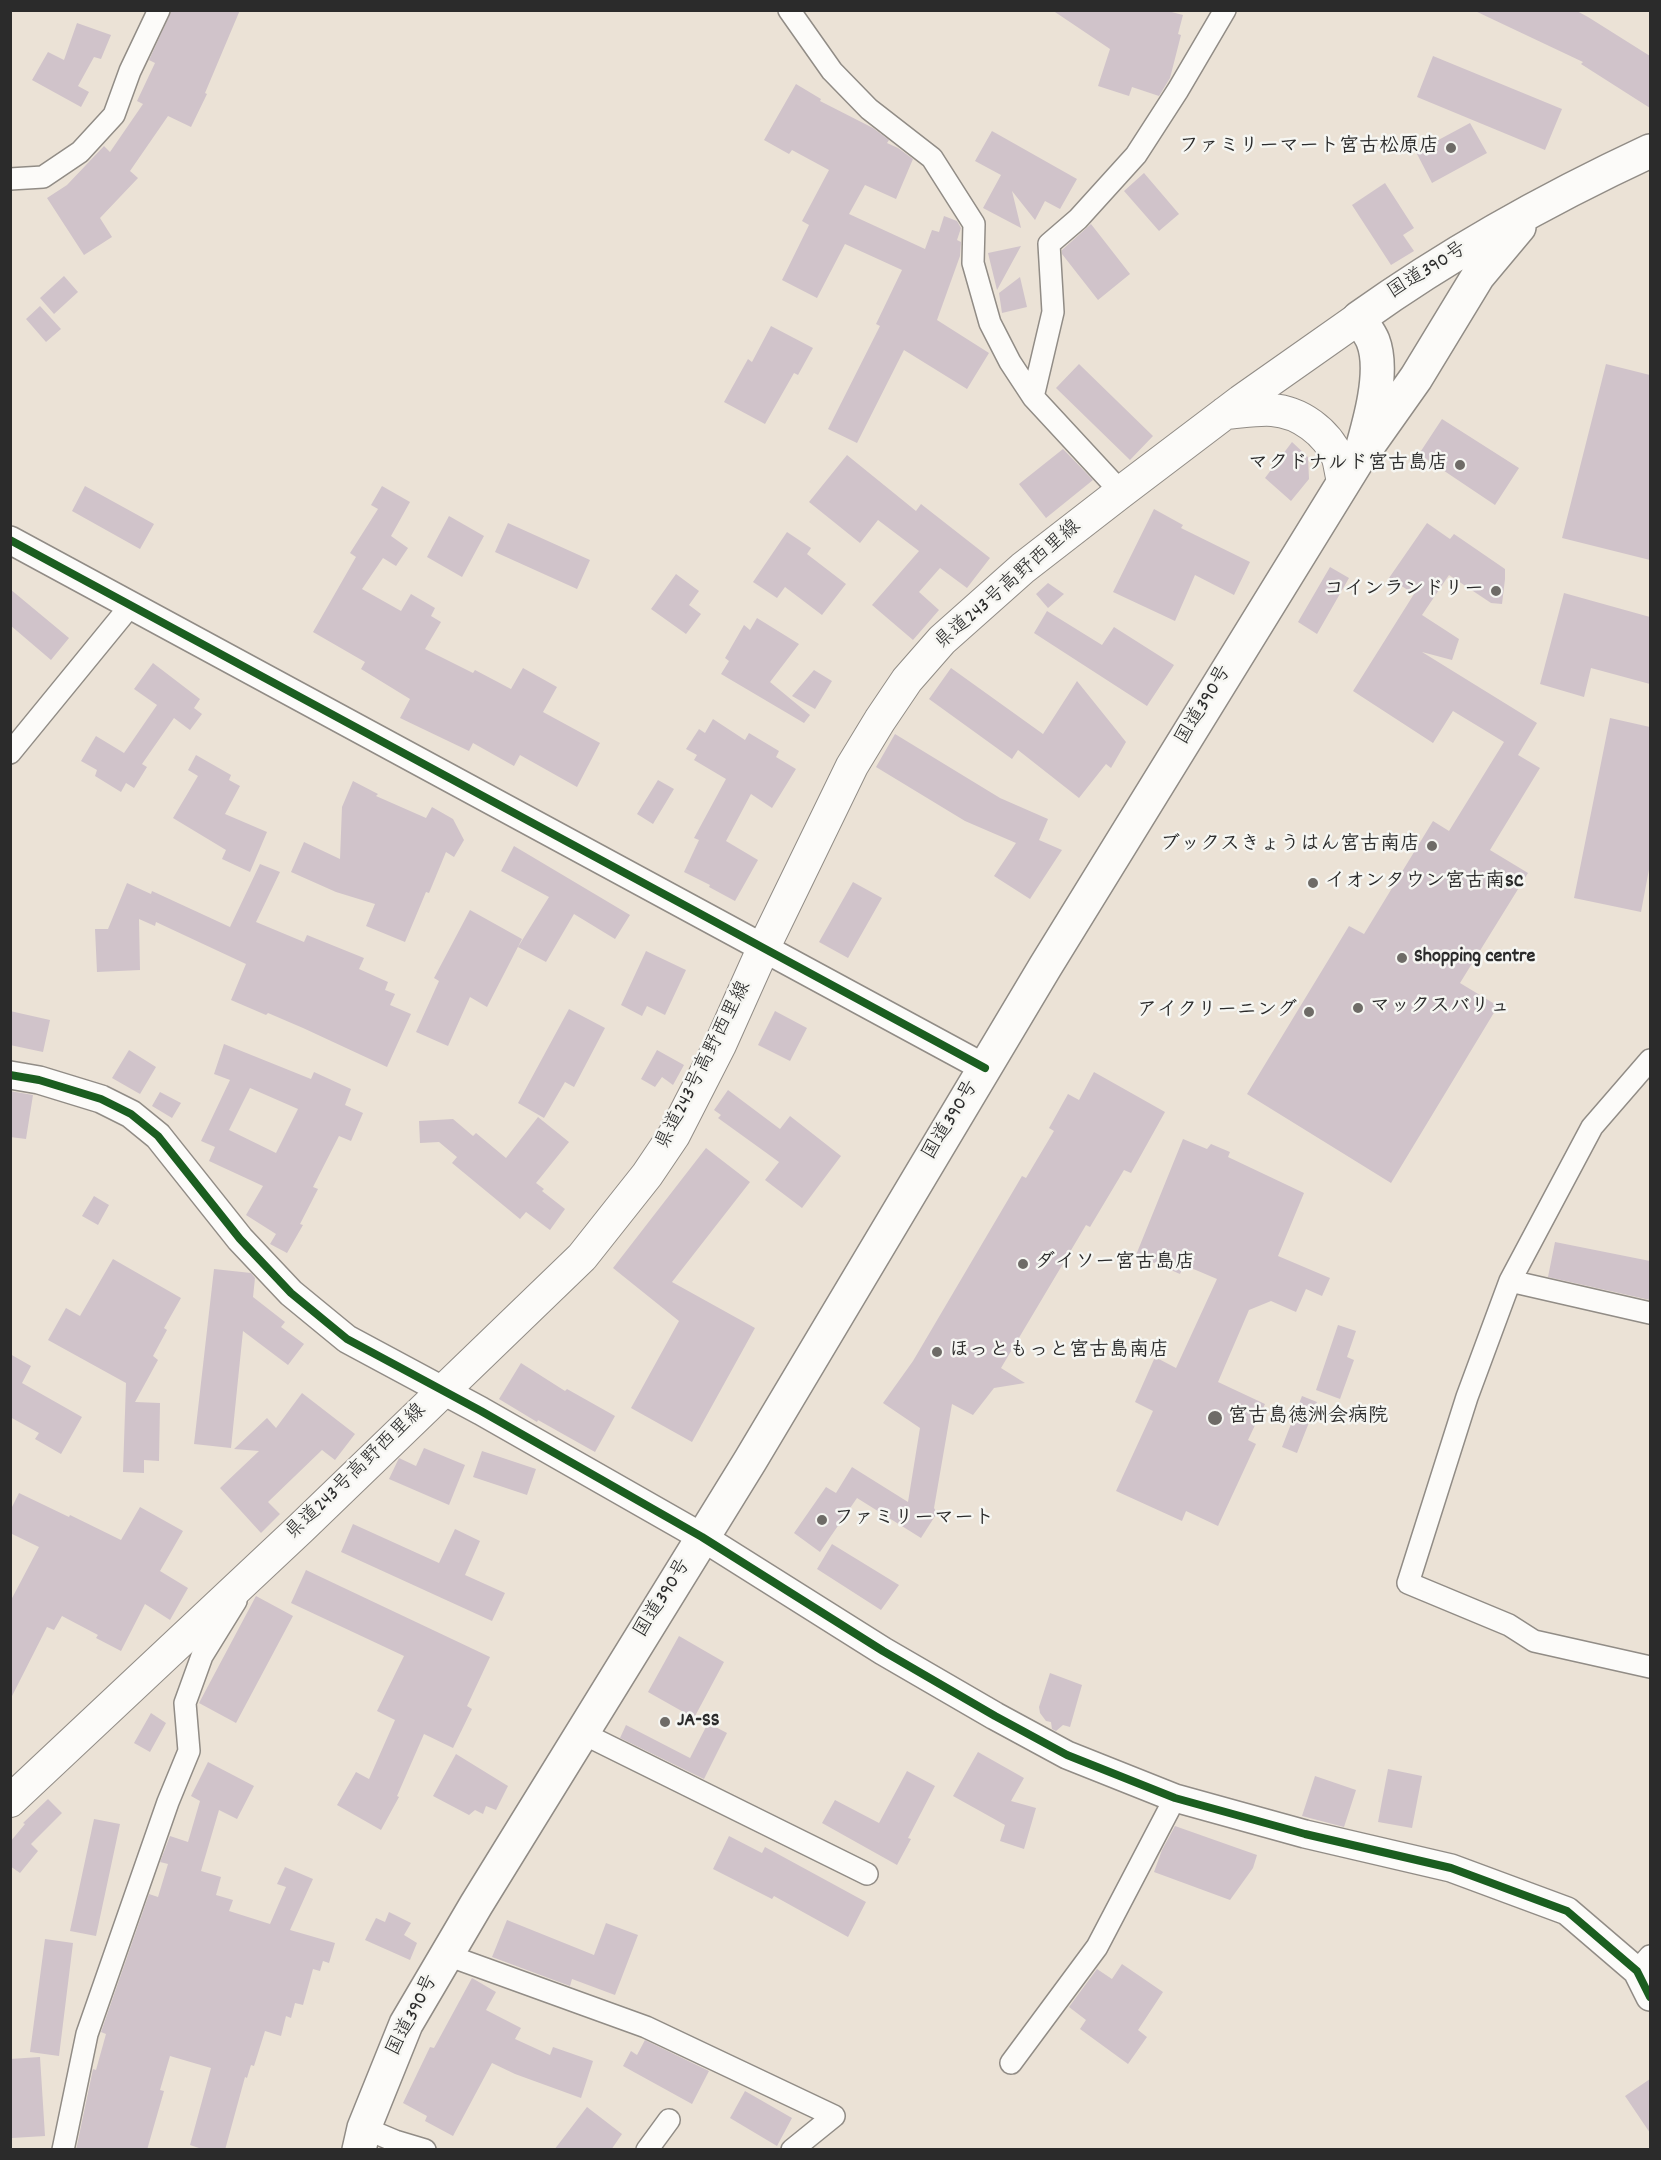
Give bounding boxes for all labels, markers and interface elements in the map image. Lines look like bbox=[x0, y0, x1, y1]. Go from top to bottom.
place label: ファミリーマート宮古松原店 bbox=[1179, 136, 1439, 160]
marker: ファミリーマート宮古松原店 bbox=[1444, 141, 1458, 155]
street label: 国道390号 bbox=[1384, 238, 1472, 306]
place label: マクドナルド宮古島店 bbox=[1248, 453, 1448, 477]
marker: マクドナルド宮古島店 bbox=[1453, 458, 1467, 472]
street label: 県道243号高野西里線 bbox=[931, 516, 1087, 656]
place label: コインランドリー bbox=[1324, 579, 1484, 603]
marker: コインランドリー bbox=[1489, 584, 1503, 598]
street label: 国道390号 bbox=[1172, 662, 1238, 750]
place label: ブックスきょうはん宮古南店 bbox=[1160, 834, 1420, 858]
marker: ブックスきょうはん宮古南店 bbox=[1425, 839, 1439, 853]
place label: イオンタウン宮古南SC bbox=[1325, 871, 1524, 895]
marker: イオンタウン宮古南SC bbox=[1306, 876, 1320, 890]
place label: Shopping centre bbox=[1414, 946, 1535, 970]
marker: Shopping centre bbox=[1395, 951, 1409, 965]
street label: 県道243号高野西里線 bbox=[652, 978, 758, 1154]
place label: マックスバリュ bbox=[1370, 996, 1510, 1020]
place label: アイクリーニング bbox=[1137, 1000, 1297, 1024]
marker: マックスバリュ bbox=[1351, 1001, 1365, 1015]
marker: アイクリーニング bbox=[1302, 1005, 1316, 1019]
street label: 国道390号 bbox=[919, 1077, 985, 1165]
place label: ダイソー宮古島店 bbox=[1035, 1252, 1195, 1276]
marker: ダイソー宮古島店 bbox=[1016, 1257, 1030, 1271]
place label: ほっともっと宮古島南店 bbox=[949, 1340, 1169, 1364]
marker: ほっともっと宮古島南店 bbox=[930, 1345, 944, 1359]
street label: 県道243号高野西里線 bbox=[282, 1400, 432, 1546]
place label: 宮古島徳洲会病院 bbox=[1228, 1406, 1388, 1430]
marker: 宮古島徳洲会病院 bbox=[1206, 1409, 1224, 1427]
place label: ファミリーマート bbox=[834, 1508, 994, 1532]
marker: ファミリーマート bbox=[815, 1513, 829, 1527]
street label: 国道390号 bbox=[630, 1555, 698, 1643]
place label: JA-SS bbox=[677, 1710, 720, 1734]
marker: JA-SS bbox=[658, 1715, 672, 1729]
street label: 国道390号 bbox=[383, 1971, 445, 2061]

